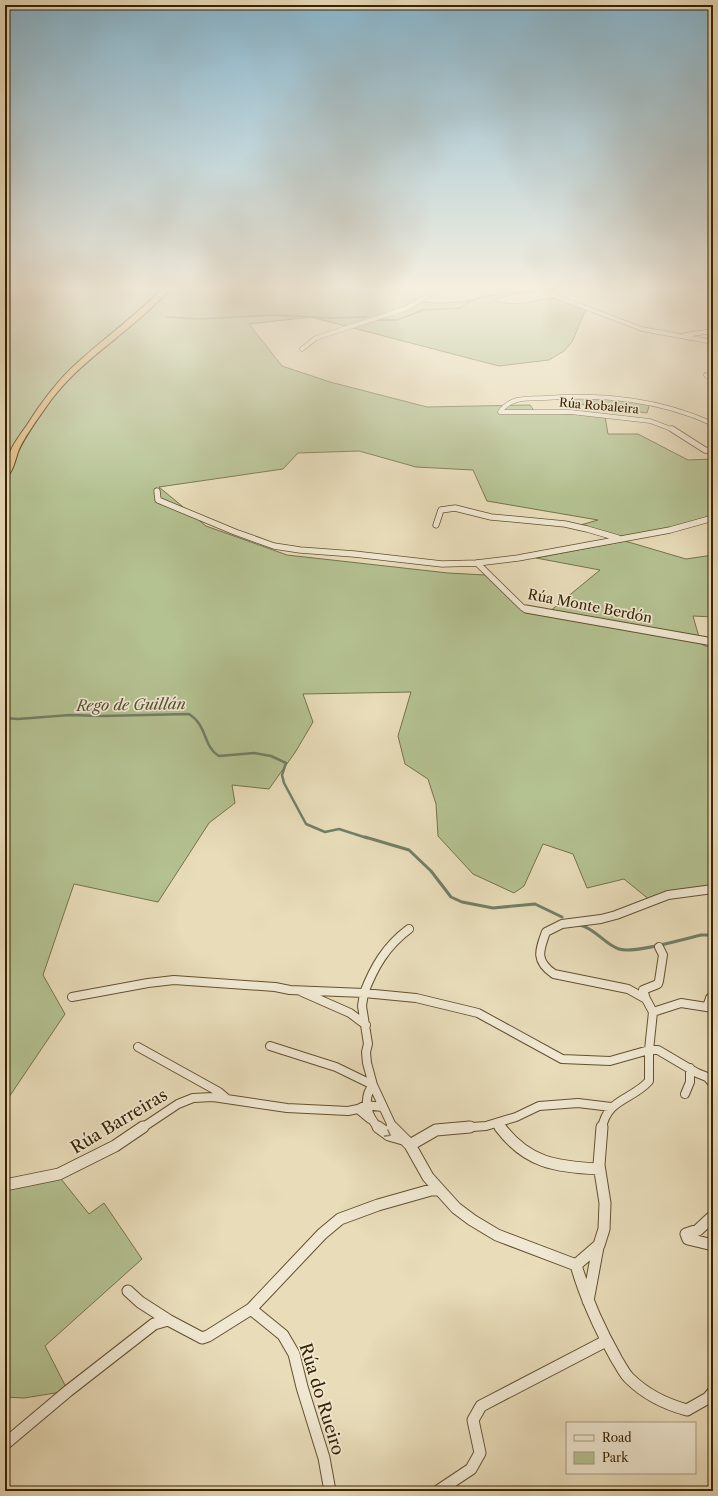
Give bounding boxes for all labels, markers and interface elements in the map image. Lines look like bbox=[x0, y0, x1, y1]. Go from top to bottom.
street label: Rúa Robaleira bbox=[558, 395, 640, 417]
street label: Rúa Monte Berdón bbox=[526, 585, 654, 627]
water label: Rego de Guillán bbox=[75, 694, 186, 715]
street label: Rúa Barreiras bbox=[67, 1084, 171, 1158]
one-way arrow bbox=[384, 1129, 391, 1137]
street label: Rúa do Rueiro bbox=[295, 1341, 349, 1457]
legend bbox=[566, 1422, 696, 1474]
text: Road bbox=[602, 1430, 632, 1445]
text: Park bbox=[602, 1450, 629, 1465]

